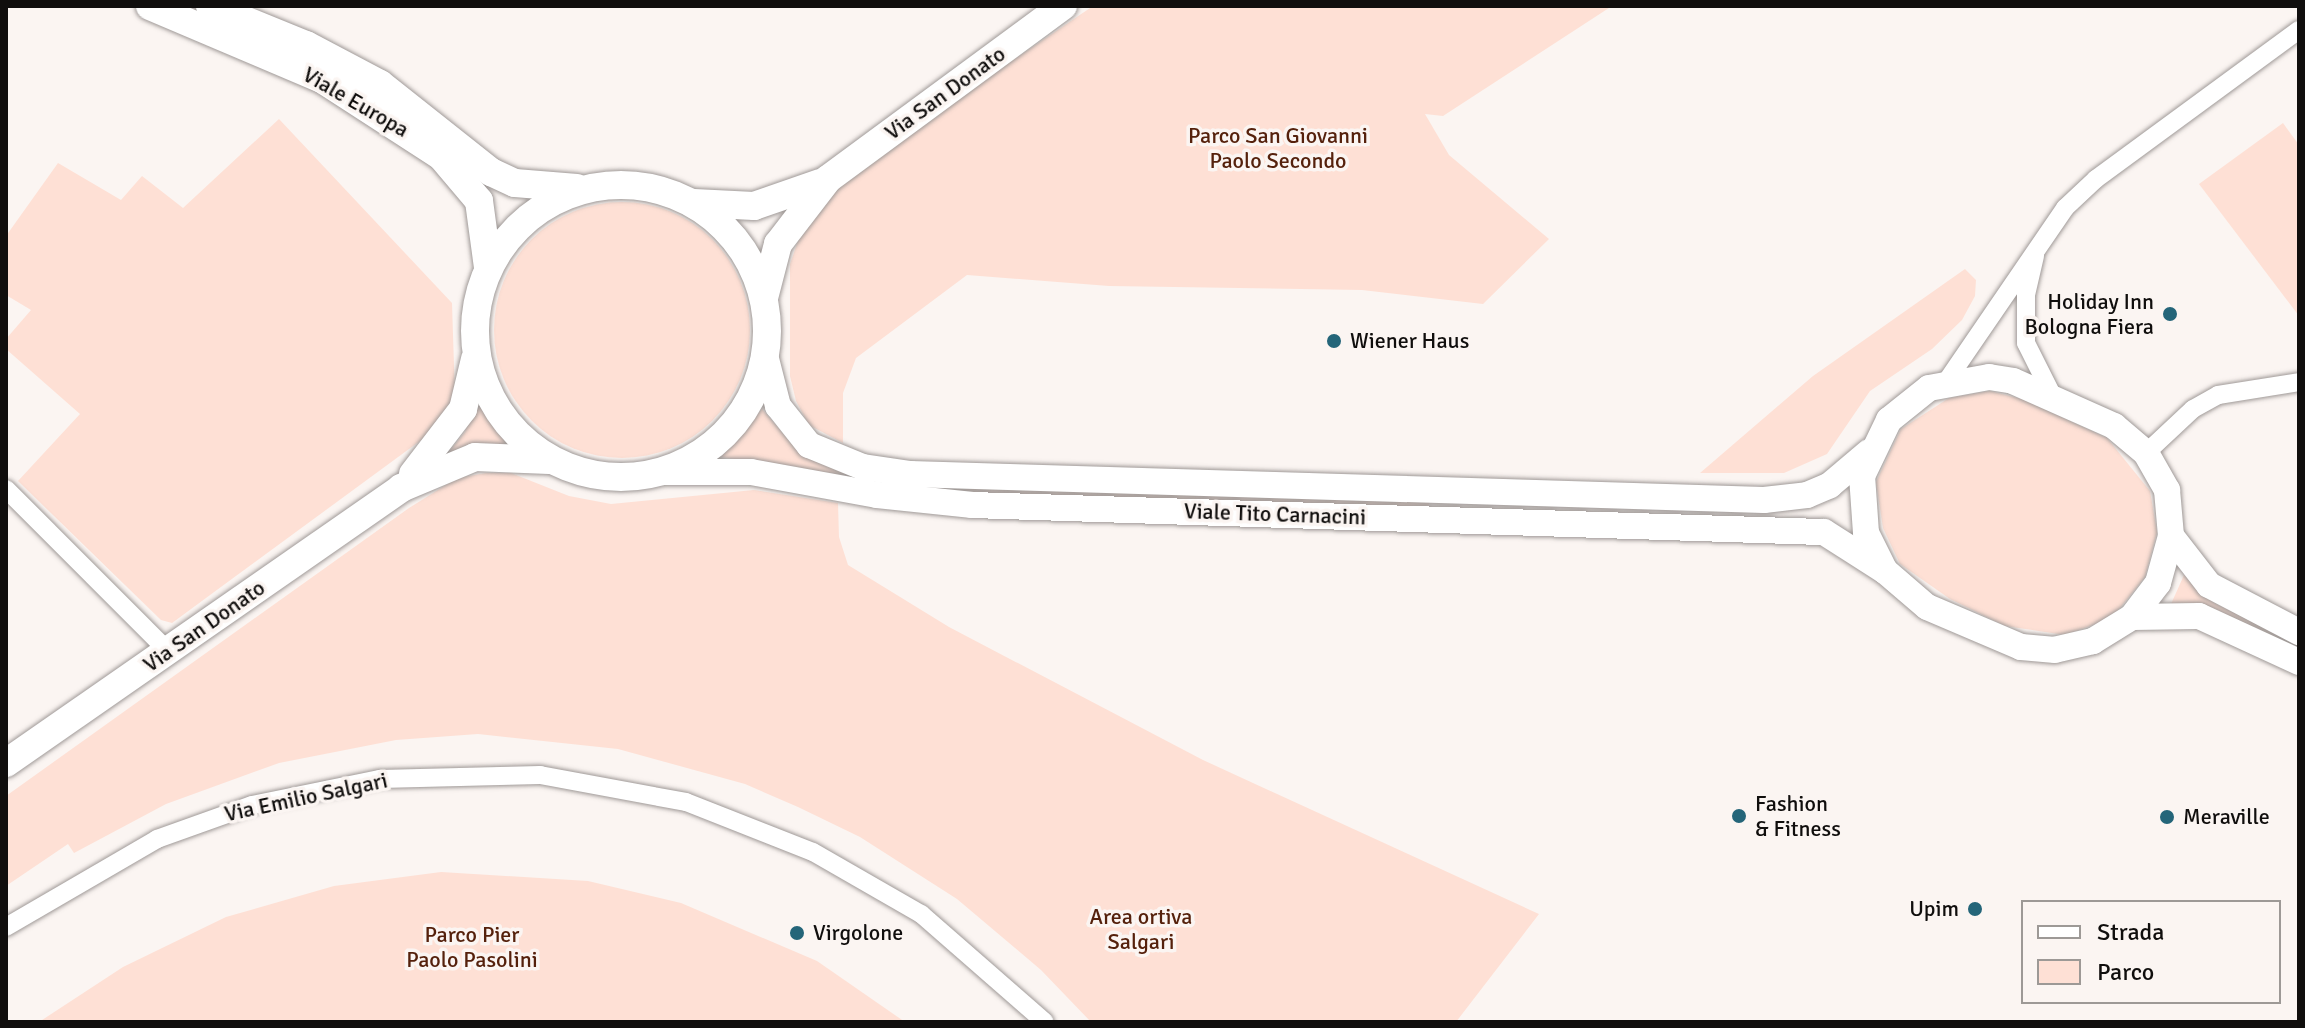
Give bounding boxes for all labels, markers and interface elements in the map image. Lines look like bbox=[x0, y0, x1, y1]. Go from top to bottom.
street label: Via San Donato bbox=[880, 40, 1010, 146]
street label: Viale Europa bbox=[298, 61, 414, 143]
park label: Parco San Giovanni Paolo Secondo bbox=[1188, 122, 1368, 174]
place label: Holiday Inn Bologna Fiera bbox=[2024, 288, 2154, 340]
marker: Holiday Inn Bologna Fiera bbox=[2161, 305, 2179, 323]
place label: Wiener Haus bbox=[1350, 328, 1469, 354]
marker: Wiener Haus bbox=[1325, 332, 1343, 350]
street label: Viale Tito Carnacini bbox=[1183, 498, 1367, 530]
street label: Via San Donato bbox=[138, 574, 270, 678]
street label: Via Emilio Salgari bbox=[222, 767, 390, 827]
place label: Fashion & Fitness bbox=[1755, 790, 1841, 842]
place label: Meraville bbox=[2183, 804, 2270, 830]
marker: Fashion & Fitness bbox=[1730, 807, 1748, 825]
marker: Meraville bbox=[2158, 808, 2176, 826]
place label: Upim bbox=[1909, 896, 1959, 922]
marker: Upim bbox=[1966, 900, 1984, 918]
legend bbox=[2021, 900, 2281, 1004]
park label: Area ortiva Salgari bbox=[1090, 903, 1192, 954]
text: Strada bbox=[2097, 917, 2164, 947]
place label: Virgolone bbox=[813, 920, 903, 946]
park label: Parco Pier Paolo Pasolini bbox=[406, 921, 538, 972]
marker: Virgolone bbox=[788, 924, 806, 942]
text: Parco bbox=[2097, 957, 2154, 987]

